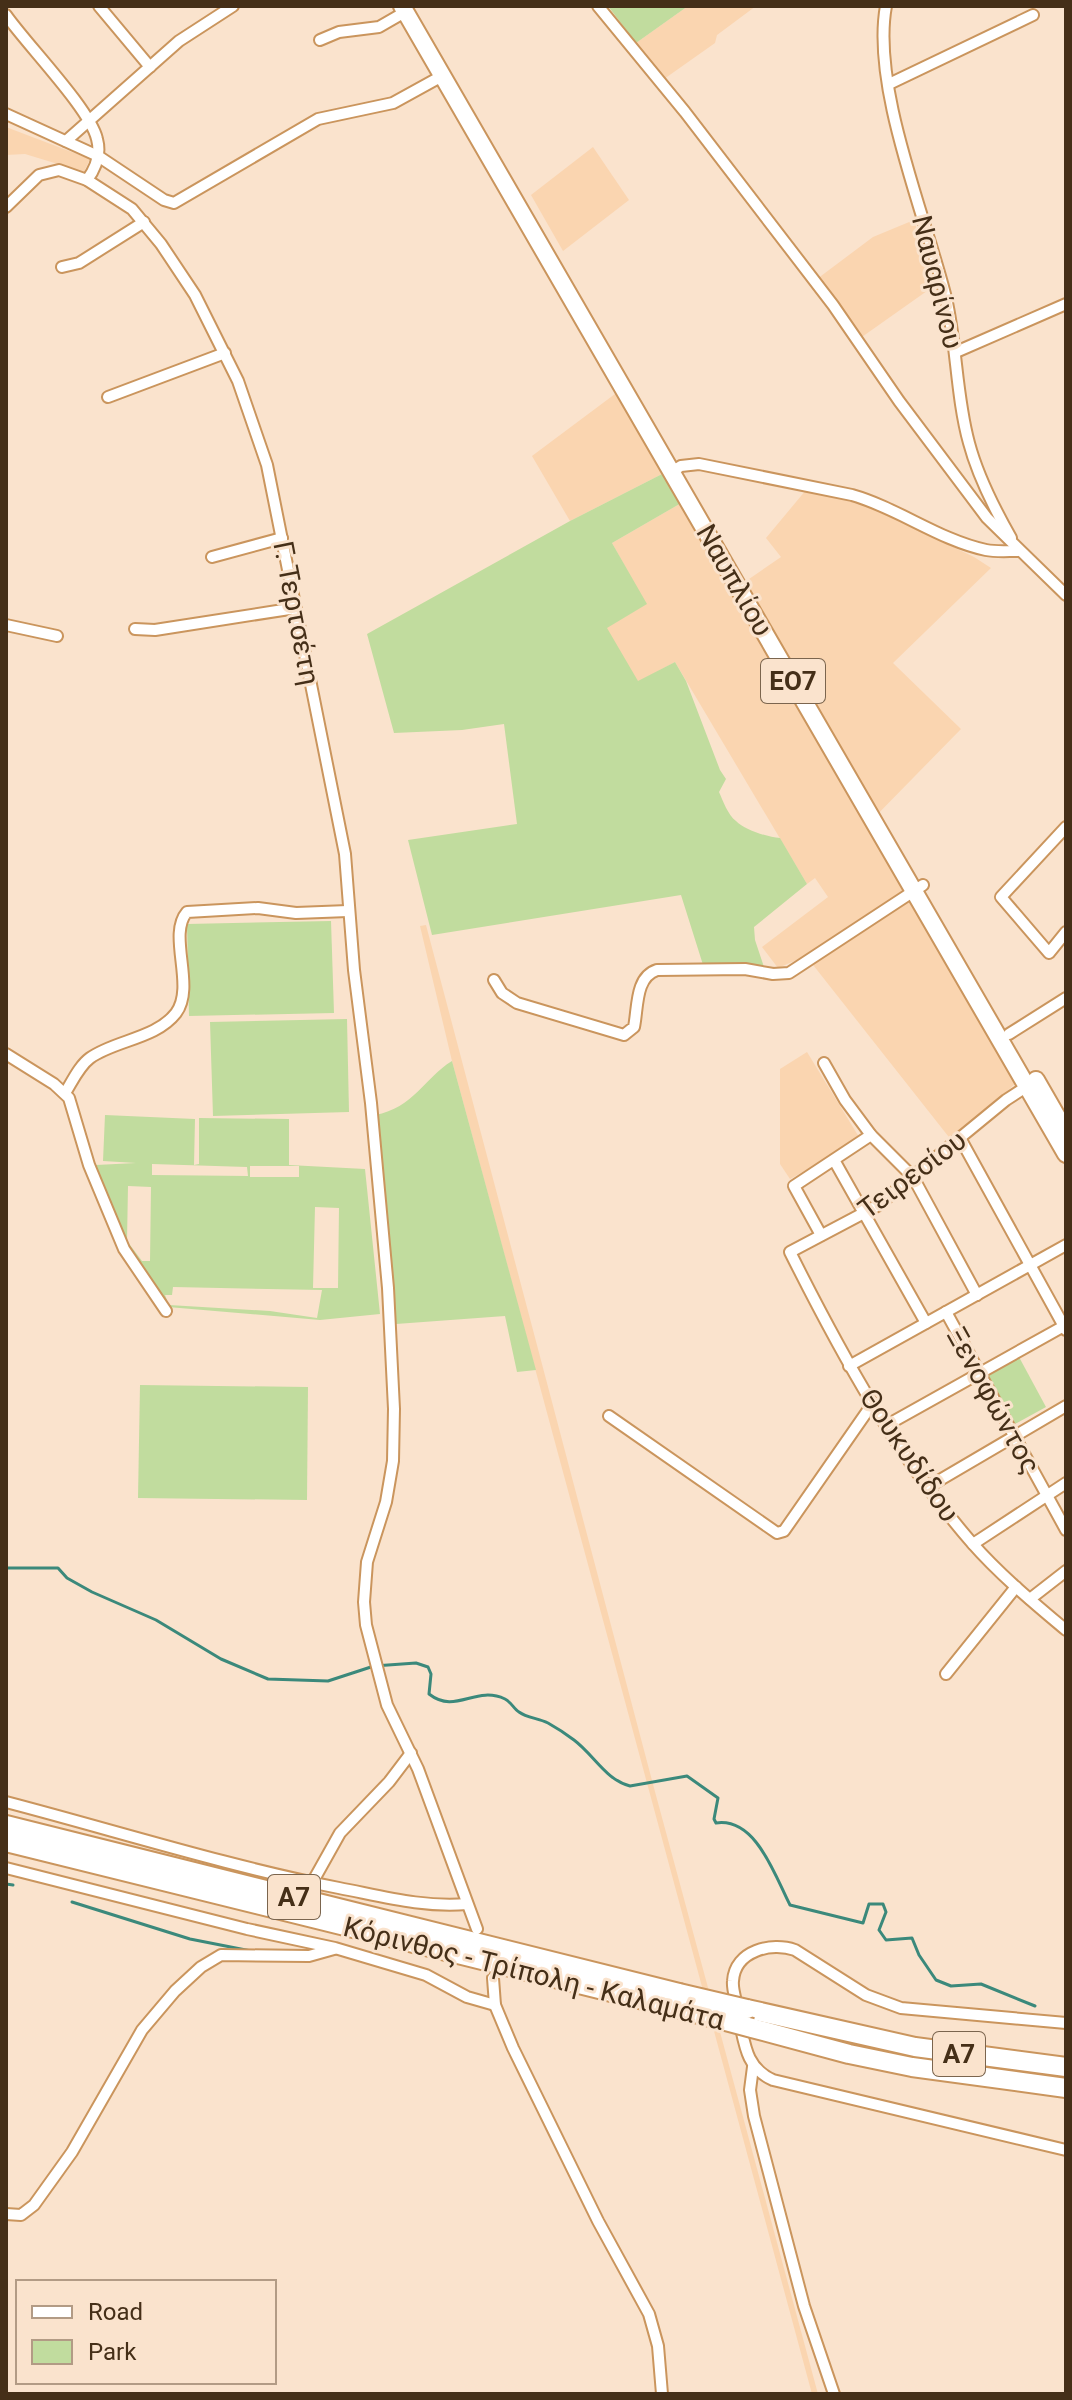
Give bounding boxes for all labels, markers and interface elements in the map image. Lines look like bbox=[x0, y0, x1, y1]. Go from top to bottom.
street label: Ναυαρίνου bbox=[905, 212, 970, 352]
street label: Ναυπλίου bbox=[689, 518, 780, 642]
street label: Γ. Τερτσέτη bbox=[266, 538, 327, 688]
road number: ΕΟ7 bbox=[761, 659, 825, 703]
street label: Τειρεσίου bbox=[852, 1123, 973, 1226]
street label: Ξενοφώντος bbox=[940, 1321, 1047, 1479]
street label: Θουκυδίδου bbox=[853, 1383, 966, 1528]
road number: Α7 bbox=[268, 1875, 320, 1919]
street label: Κόρινθος - Τρίπολη - Καλαμάτα bbox=[340, 1910, 728, 2037]
road number: Α7 bbox=[933, 2032, 985, 2076]
legend bbox=[16, 2280, 276, 2384]
text: Road bbox=[88, 2298, 143, 2326]
text: Park bbox=[88, 2338, 137, 2366]

